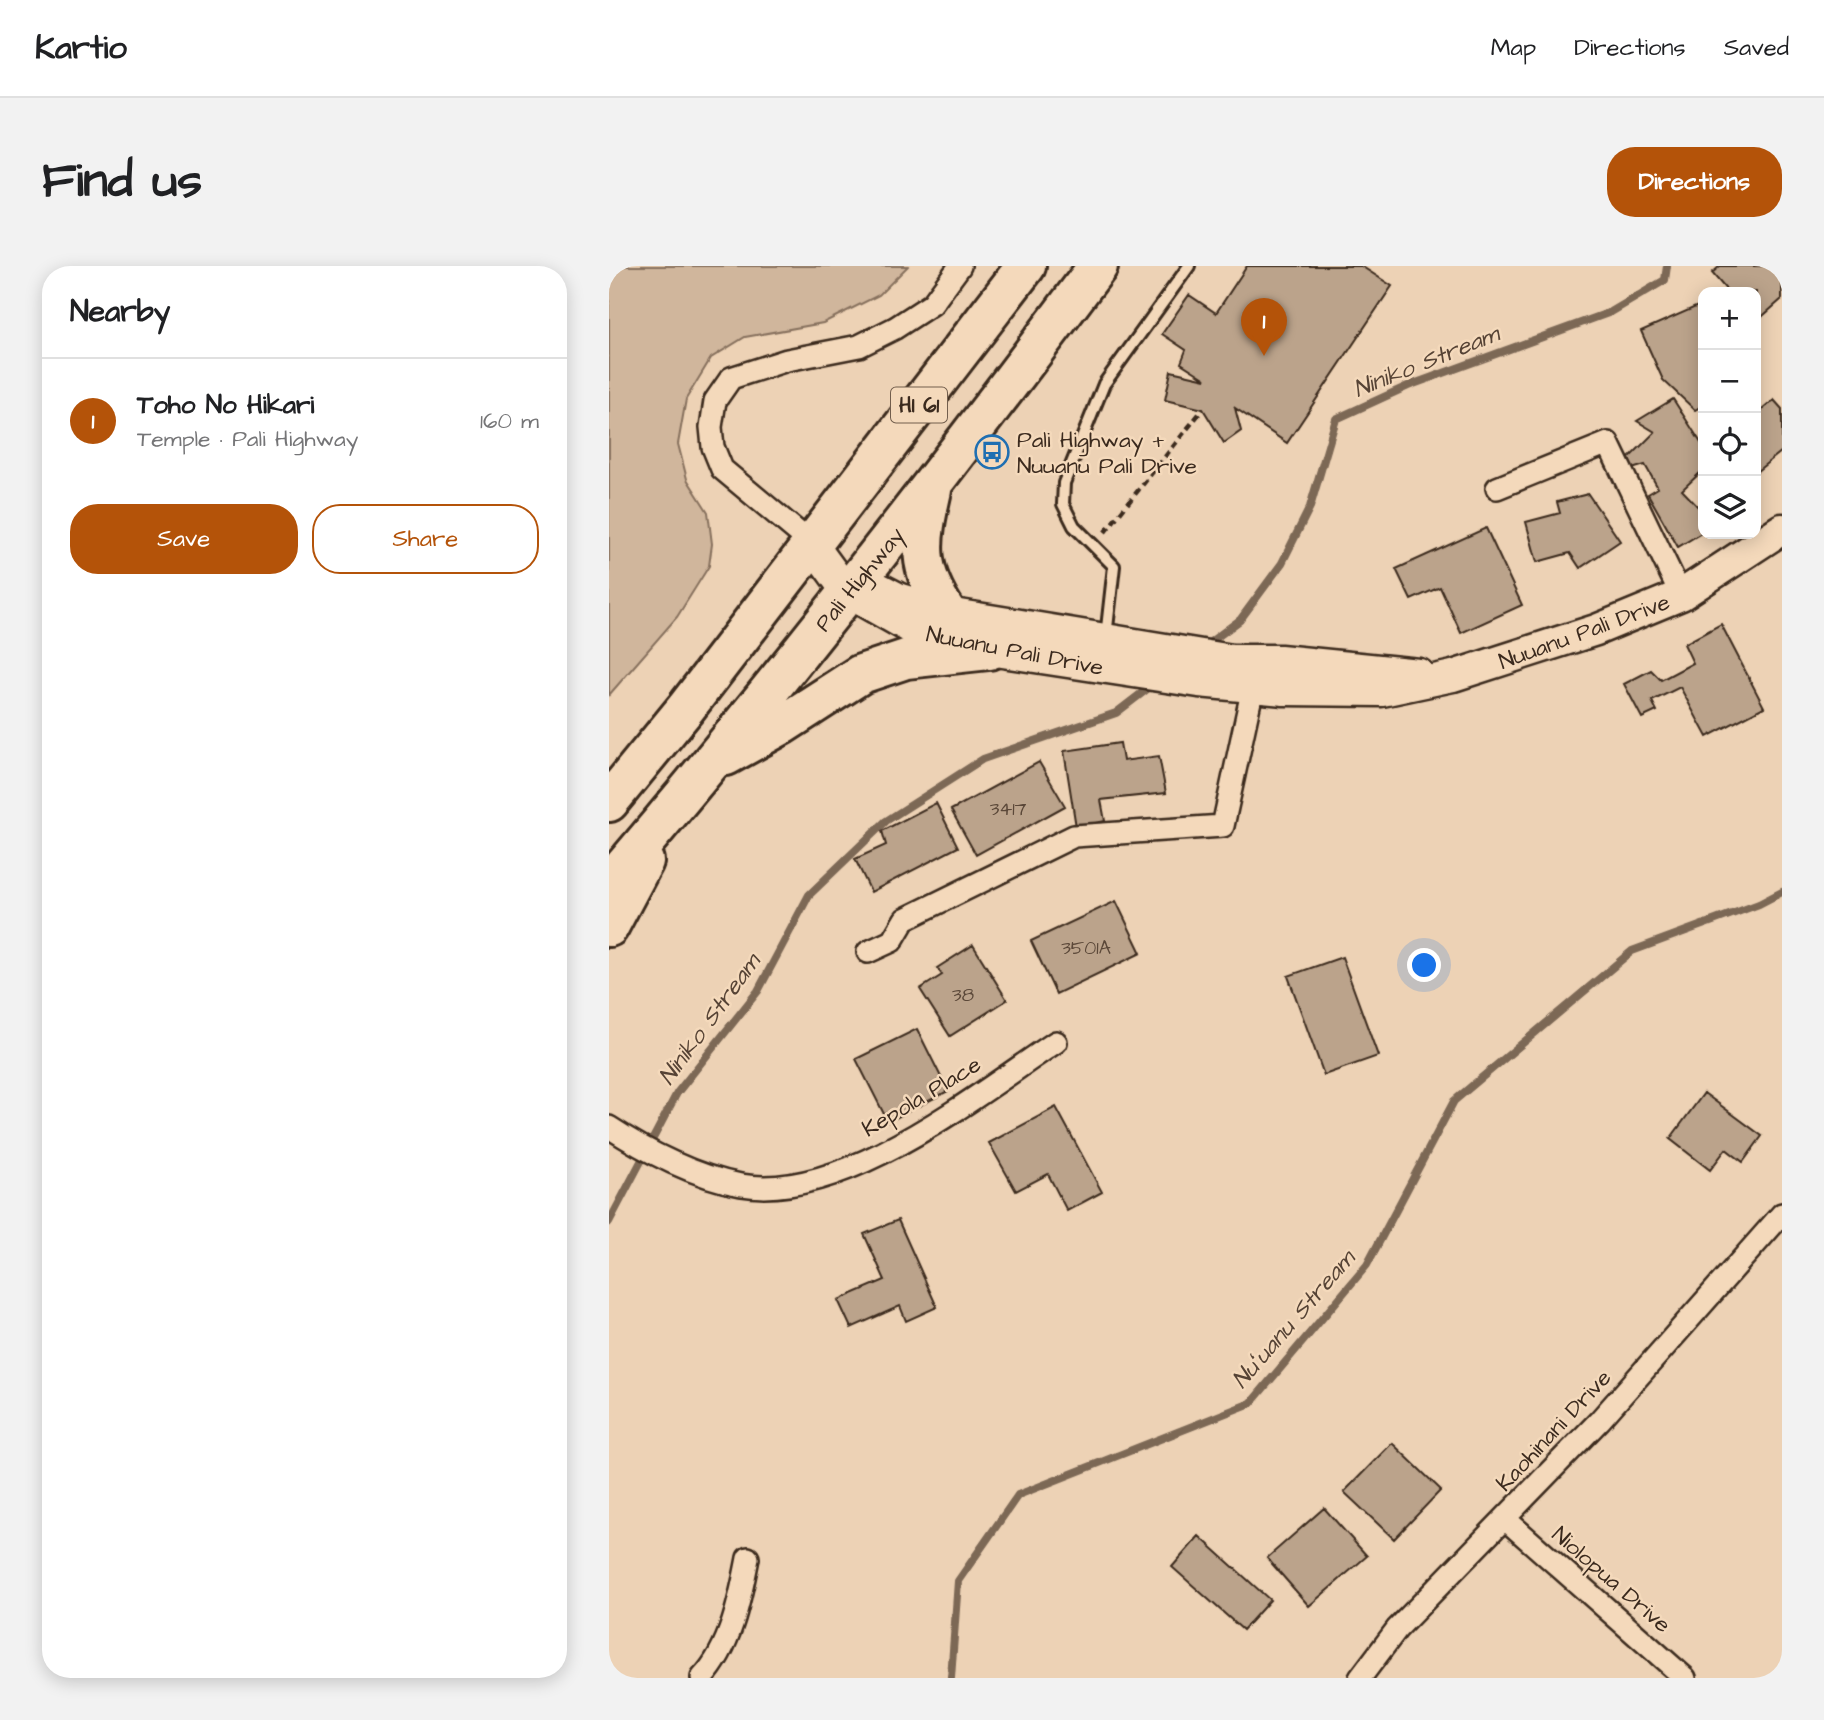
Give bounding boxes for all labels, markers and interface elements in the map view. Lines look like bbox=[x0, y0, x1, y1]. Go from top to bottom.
text: Kartio bbox=[35, 25, 127, 71]
text: Map bbox=[1491, 31, 1536, 65]
text: Directions bbox=[1574, 31, 1686, 65]
text: Saved bbox=[1724, 31, 1789, 65]
button: Directions bbox=[1607, 147, 1782, 217]
text: Find us bbox=[42, 148, 202, 216]
map controls bbox=[1698, 287, 1761, 539]
button: + bbox=[1698, 287, 1761, 350]
text: Nearby bbox=[70, 291, 170, 333]
pin: 1 bbox=[1241, 298, 1287, 356]
water label: Niniko Stream bbox=[1348, 316, 1506, 407]
button: − bbox=[1698, 350, 1761, 413]
text: Toho No Hikari bbox=[137, 387, 314, 423]
road number: HI 61 bbox=[891, 388, 947, 422]
text: 1 bbox=[92, 405, 94, 437]
text: 160 m bbox=[480, 405, 539, 437]
button: locate bbox=[1698, 413, 1761, 476]
text: Temple · Pali Highway bbox=[137, 423, 358, 455]
place label: Pali Highway + Nuuanu Pali Drive bbox=[1017, 424, 1197, 482]
bus stop icon: Pali Highway + Nuuanu Pali Drive bbox=[973, 433, 1011, 471]
button: layers bbox=[1698, 476, 1761, 539]
button: Save bbox=[70, 504, 298, 574]
button: Share bbox=[312, 504, 539, 574]
street label: Pali Highway bbox=[808, 520, 913, 639]
street label: Nuuanu Pali Drive bbox=[1494, 586, 1674, 678]
street label: Nuuanu Pali Drive bbox=[923, 618, 1106, 684]
house number: 3417 bbox=[990, 796, 1027, 823]
house number: 3501A bbox=[1061, 935, 1111, 962]
water label: Niniko Stream bbox=[651, 945, 770, 1092]
your location bbox=[1407, 948, 1441, 982]
house number: 38 bbox=[952, 982, 974, 1009]
street label: Kepola Place bbox=[856, 1049, 987, 1145]
water label: Nuʻuanu Stream bbox=[1224, 1241, 1365, 1396]
street label: Kaohinani Drive bbox=[1489, 1363, 1619, 1499]
street label: Niolopua Drive bbox=[1545, 1519, 1678, 1640]

